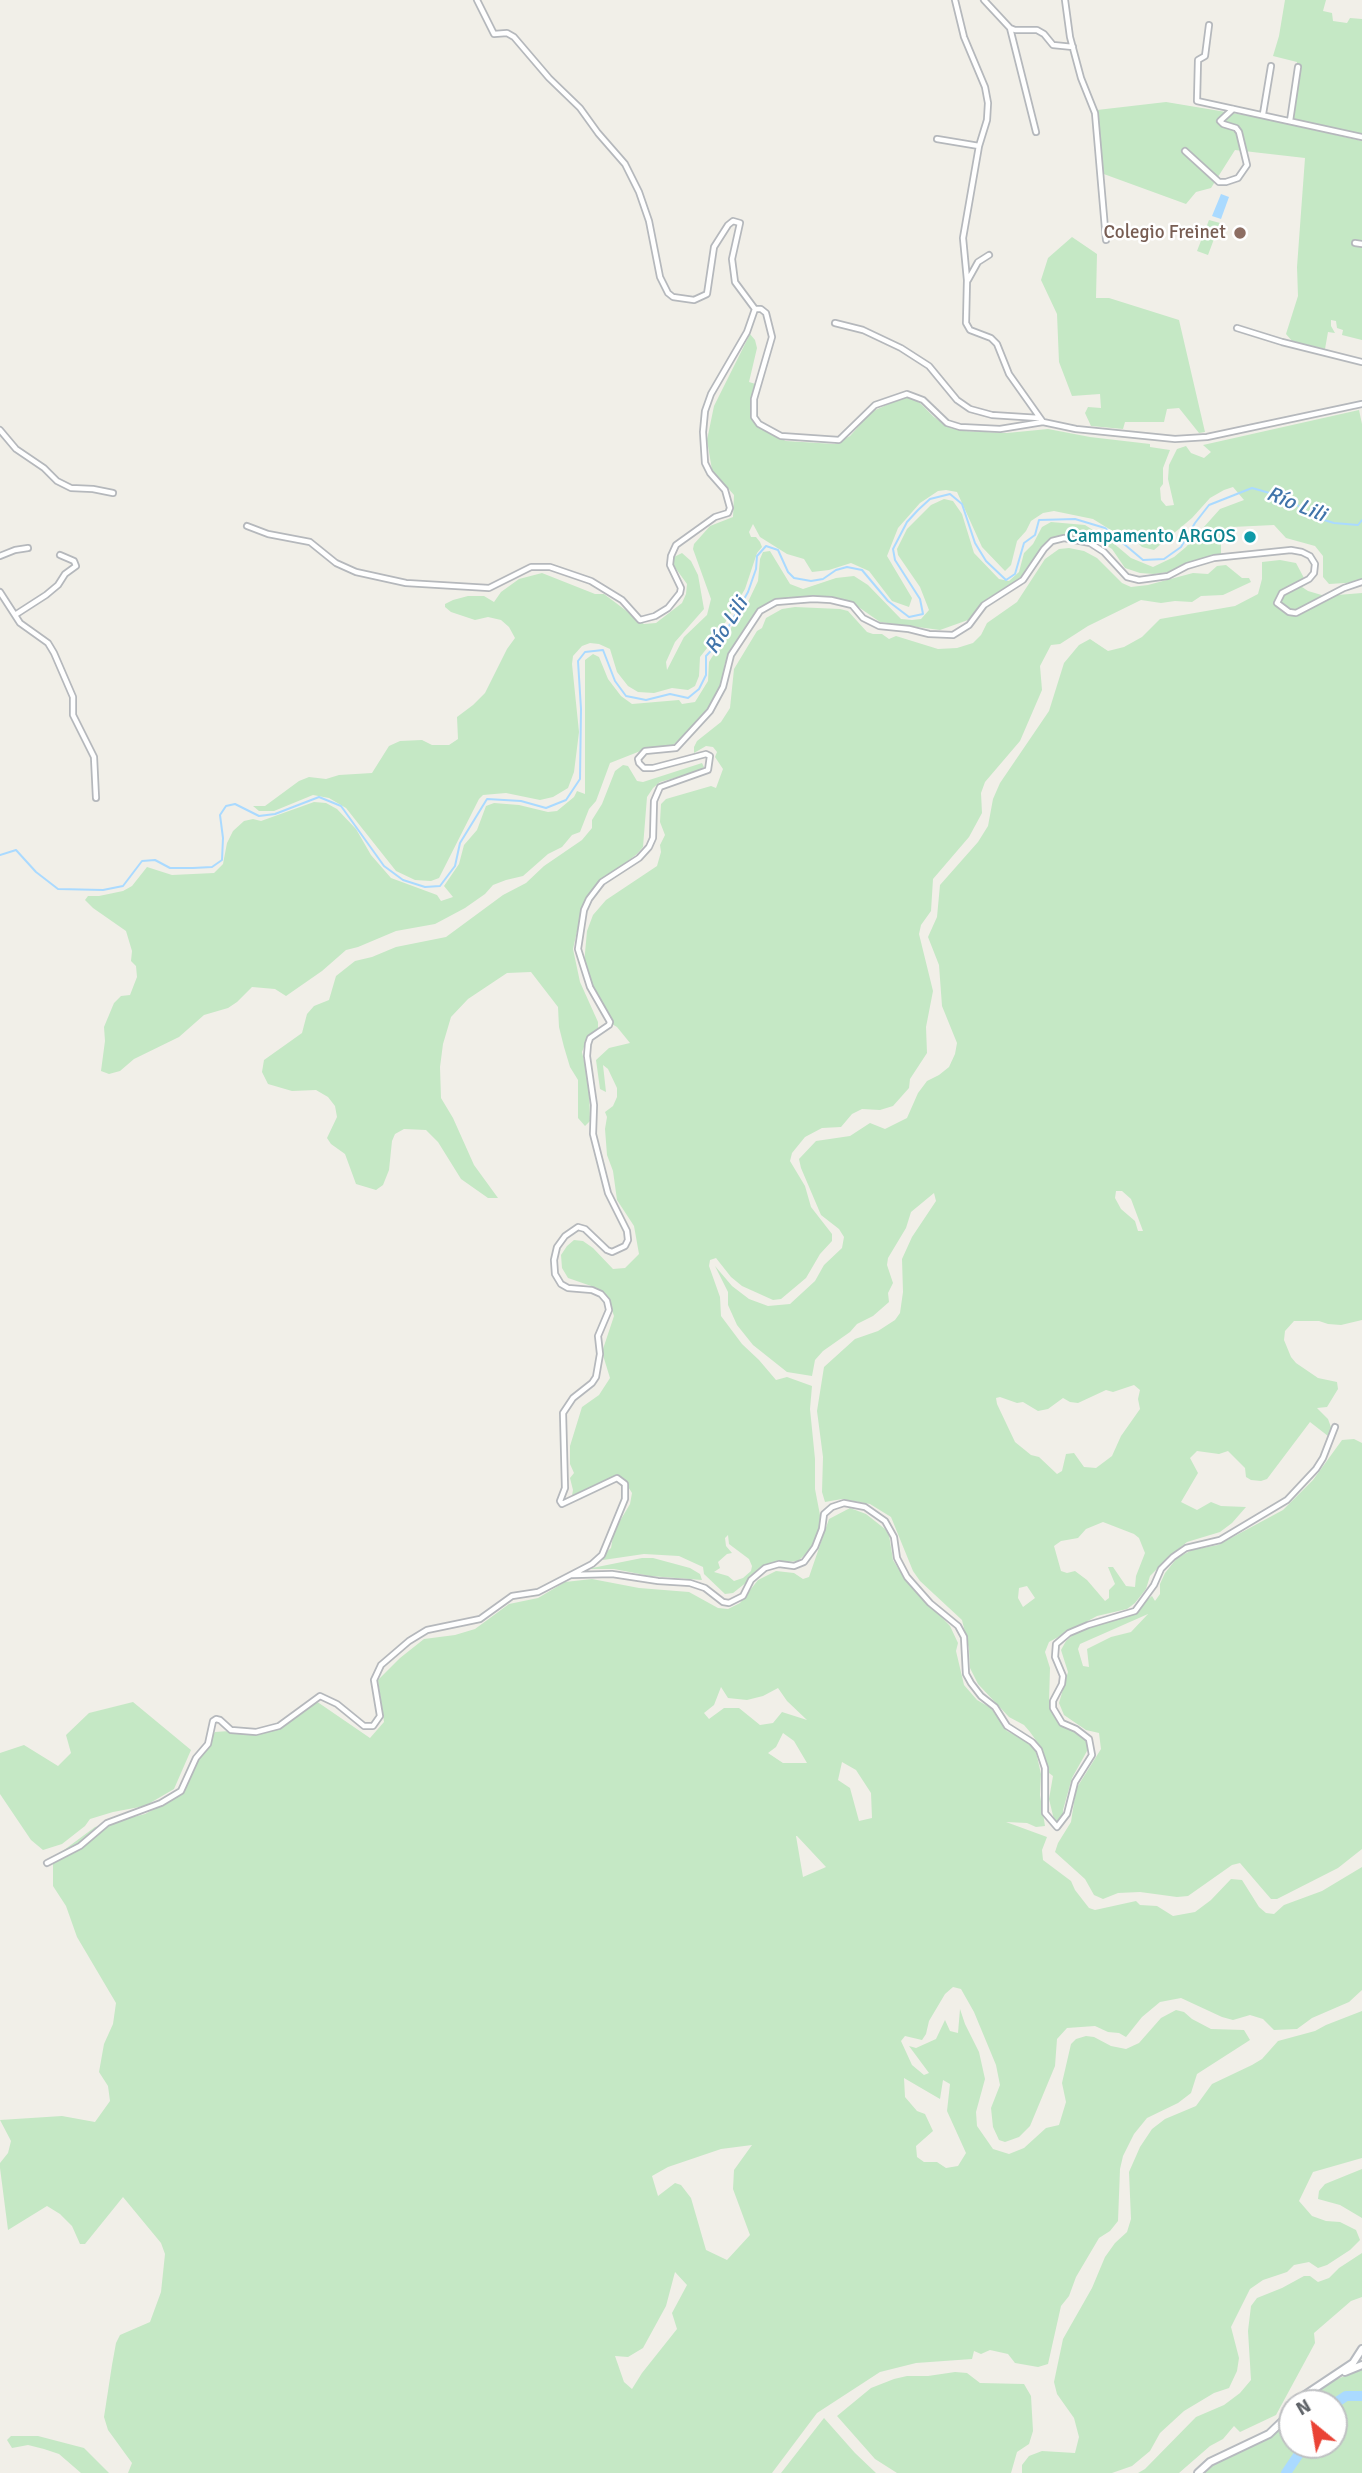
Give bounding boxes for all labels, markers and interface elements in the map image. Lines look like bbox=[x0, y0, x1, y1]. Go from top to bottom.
place label: Colegio Freinet bbox=[1103, 222, 1226, 244]
marker: Colegio Freinet bbox=[1232, 225, 1248, 241]
water label: Río Lili bbox=[1263, 482, 1329, 528]
place label: Campamento ARGOS bbox=[1067, 526, 1236, 548]
marker: Campamento ARGOS bbox=[1242, 529, 1258, 545]
water label: Río Lili bbox=[700, 593, 754, 659]
north arrow bbox=[1278, 2389, 1348, 2459]
text: N bbox=[1292, 2394, 1315, 2421]

